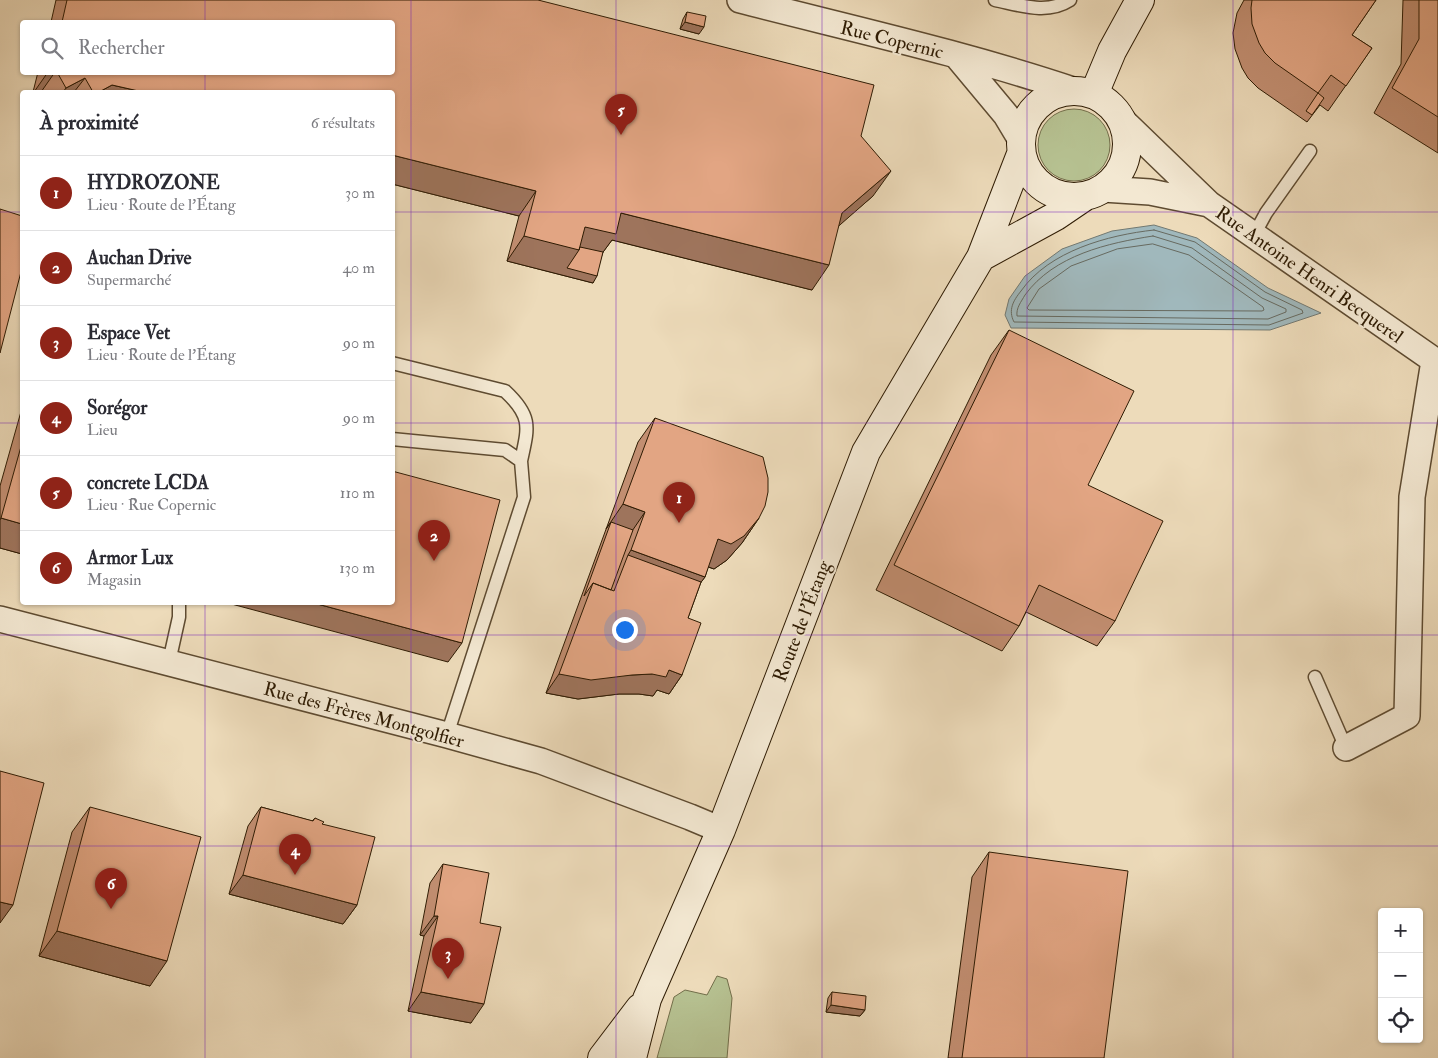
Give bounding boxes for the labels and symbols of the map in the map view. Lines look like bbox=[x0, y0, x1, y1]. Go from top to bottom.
street label: Rue Copernic bbox=[838, 16, 946, 65]
pin: 5 bbox=[605, 94, 637, 135]
street label: Rue Antoine Henri Becquerel bbox=[1211, 201, 1408, 349]
pin: 1 bbox=[663, 482, 695, 523]
pin: 2 bbox=[418, 520, 450, 561]
street label: Route de l'Étang bbox=[766, 556, 836, 686]
your location bbox=[612, 617, 638, 643]
street label: Rue des Frères Montgolfier bbox=[261, 677, 467, 753]
pin: 4 bbox=[279, 834, 311, 875]
pin: 6 bbox=[95, 868, 127, 909]
pin: 3 bbox=[432, 938, 464, 979]

